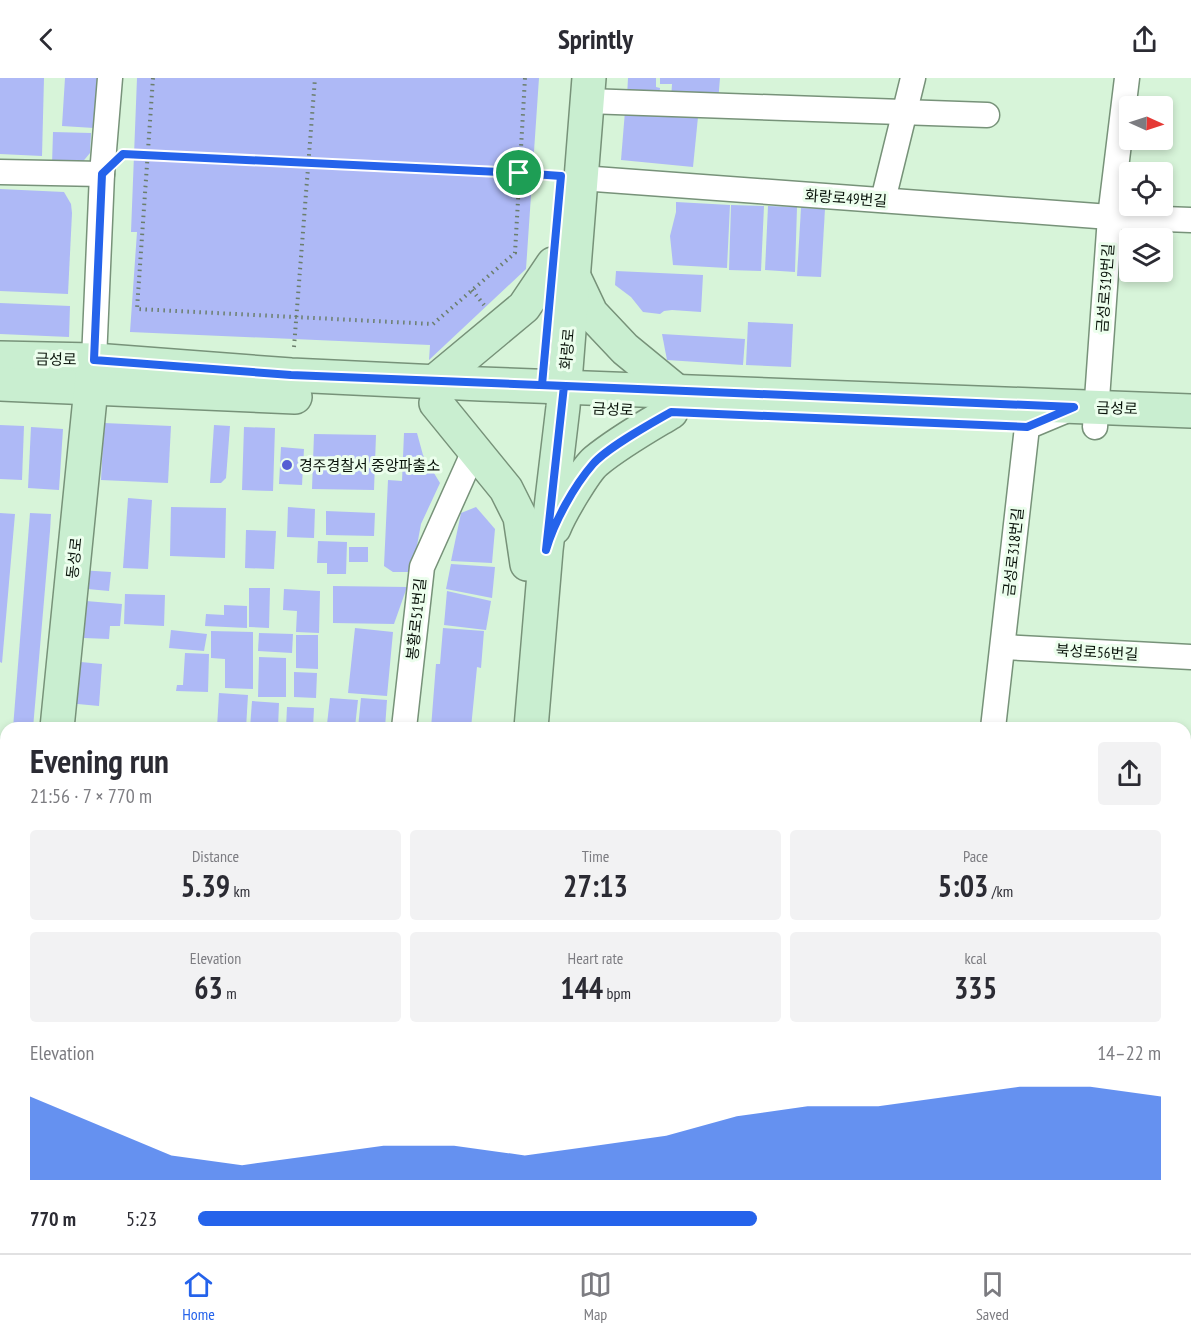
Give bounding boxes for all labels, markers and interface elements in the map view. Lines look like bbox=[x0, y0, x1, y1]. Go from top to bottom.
text: Sprintly bbox=[558, 22, 633, 56]
icon: back bbox=[30, 23, 63, 56]
icon: share bbox=[1128, 23, 1161, 56]
north arrow bbox=[1119, 96, 1173, 150]
map controls bbox=[1119, 96, 1173, 282]
pin bbox=[493, 147, 544, 198]
icon: arrive bbox=[502, 156, 535, 189]
button: locate bbox=[1119, 162, 1173, 216]
street label: 화랑로49번길 bbox=[804, 186, 888, 210]
button: layers bbox=[1119, 228, 1173, 282]
street label: 금성로319번길 bbox=[1092, 243, 1118, 333]
street label: 화랑로 bbox=[556, 328, 578, 370]
street label: 금성로 bbox=[35, 349, 77, 369]
street label: 금성로 bbox=[592, 398, 634, 420]
street label: 금성로 bbox=[1096, 398, 1138, 418]
place label: 경주경찰서 중앙파출소 bbox=[299, 456, 440, 475]
marker: 경주경찰서 중앙파출소 bbox=[280, 458, 294, 472]
street label: 금성로318번길 bbox=[999, 507, 1027, 597]
street label: 동성로 bbox=[62, 536, 86, 580]
street label: 봉황로51번길 bbox=[402, 577, 430, 661]
street label: 북성로56번길 bbox=[1055, 640, 1139, 664]
text: Evening run bbox=[30, 739, 169, 782]
button: share bbox=[1098, 742, 1161, 805]
text: 21:56 · 7 × 770 m bbox=[30, 783, 152, 809]
text: Distance bbox=[192, 846, 239, 866]
text: Time bbox=[582, 846, 609, 866]
text: Pace bbox=[963, 846, 988, 866]
text: 5.39 bbox=[181, 866, 230, 905]
text: 27:13 bbox=[563, 866, 628, 905]
text: 5:03 bbox=[938, 866, 988, 905]
text: km bbox=[230, 881, 250, 901]
text: /km bbox=[988, 881, 1013, 901]
text: Elevation bbox=[190, 948, 241, 968]
text: Heart rate bbox=[568, 948, 623, 968]
text: kcal bbox=[965, 948, 986, 968]
text: 63 bbox=[194, 968, 223, 1007]
text: 144 bbox=[560, 968, 603, 1007]
text: 335 bbox=[954, 968, 997, 1007]
text: m bbox=[223, 983, 237, 1003]
text: bpm bbox=[603, 983, 631, 1003]
text: Elevation bbox=[30, 1040, 94, 1066]
text: 14–22 m bbox=[1097, 1040, 1161, 1066]
text: 770 m bbox=[30, 1206, 76, 1232]
text: 5:23 bbox=[126, 1206, 157, 1232]
tab: Home bbox=[182, 1268, 215, 1324]
tab: Map bbox=[579, 1268, 612, 1324]
tab: Saved bbox=[976, 1268, 1009, 1324]

